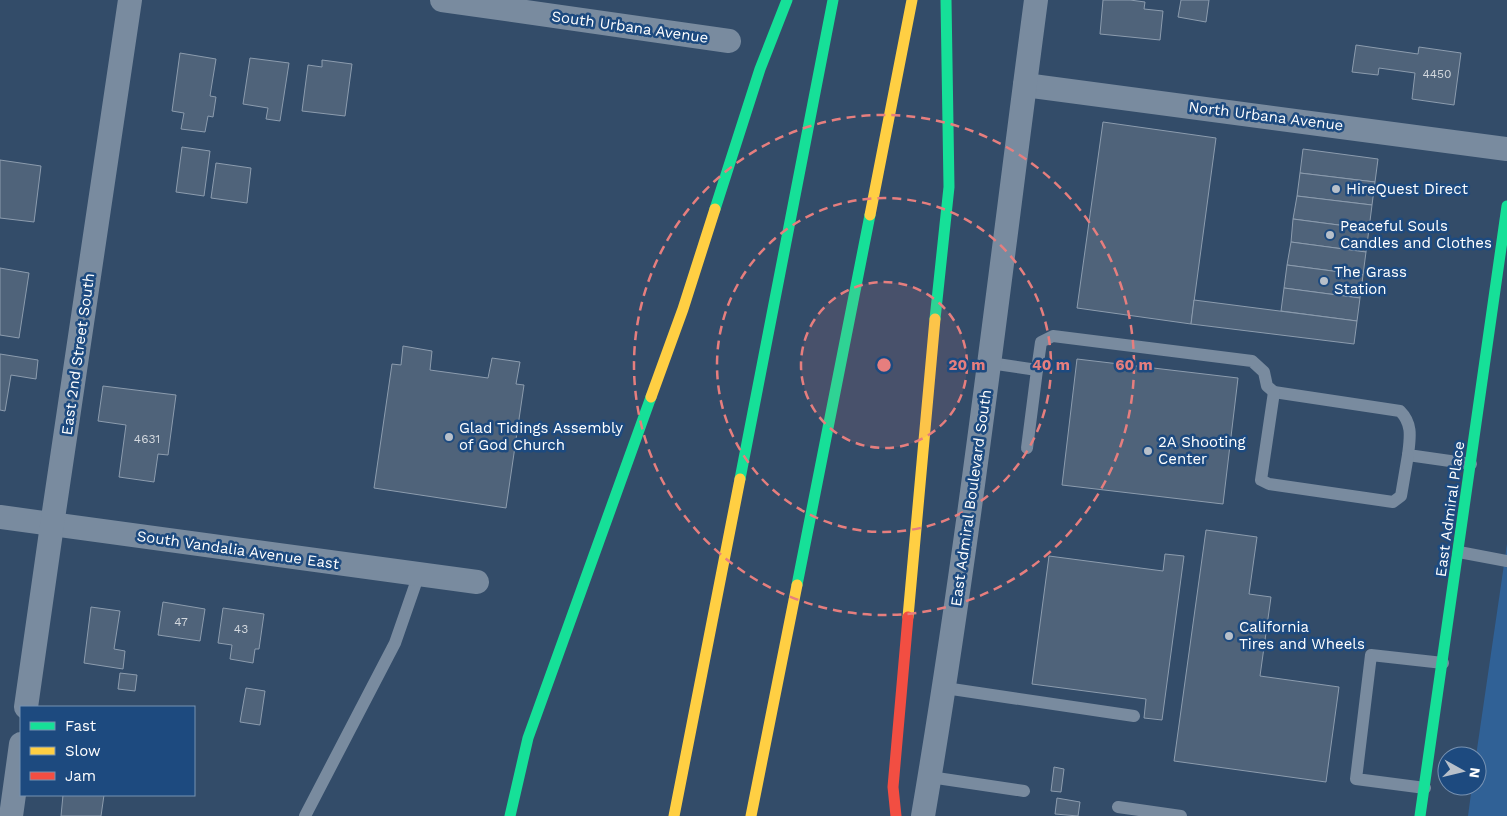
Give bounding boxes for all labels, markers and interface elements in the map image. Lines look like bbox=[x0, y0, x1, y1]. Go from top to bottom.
street label: South Urbana Avenue bbox=[550, 7, 710, 47]
house number: 4450 bbox=[1422, 67, 1452, 81]
street label: North Urbana Avenue bbox=[1188, 98, 1344, 134]
place label: HireQuest Direct bbox=[1346, 180, 1469, 198]
marker: HireQuest Direct bbox=[1330, 183, 1342, 195]
place label: Peaceful Souls Candles and Clothes bbox=[1340, 217, 1492, 252]
marker: Peaceful Souls Candles and Clothes bbox=[1324, 229, 1336, 241]
place label: The Grass Station bbox=[1334, 263, 1407, 298]
street label: East 2nd Street South bbox=[58, 272, 98, 436]
marker: The Grass Station bbox=[1318, 275, 1330, 287]
centre of rings bbox=[875, 356, 893, 374]
text: 20 m bbox=[948, 356, 986, 374]
text: 40 m bbox=[1032, 356, 1070, 374]
text: 60 m bbox=[1115, 356, 1153, 374]
street label: East Admiral Boulevard South bbox=[947, 388, 995, 608]
place label: Glad Tidings Assembly of God Church bbox=[459, 419, 623, 454]
marker: Glad Tidings Assembly of God Church bbox=[443, 431, 455, 443]
house number: 4631 bbox=[134, 432, 160, 446]
place label: 2A Shooting Center bbox=[1158, 433, 1245, 468]
street label: East Admiral Place bbox=[1432, 440, 1468, 578]
marker: 2A Shooting Center bbox=[1142, 445, 1154, 457]
street label: South Vandalia Avenue East bbox=[136, 527, 341, 573]
house number: 47 bbox=[174, 615, 188, 629]
place label: California Tires and Wheels bbox=[1239, 618, 1365, 653]
house number: 43 bbox=[234, 622, 248, 636]
marker: California Tires and Wheels bbox=[1223, 630, 1235, 642]
legend bbox=[20, 706, 195, 796]
text: Fast bbox=[65, 717, 97, 735]
text: Slow bbox=[65, 742, 101, 760]
north arrow bbox=[1437, 746, 1487, 796]
text: Jam bbox=[65, 767, 96, 785]
text: N bbox=[1466, 767, 1484, 779]

